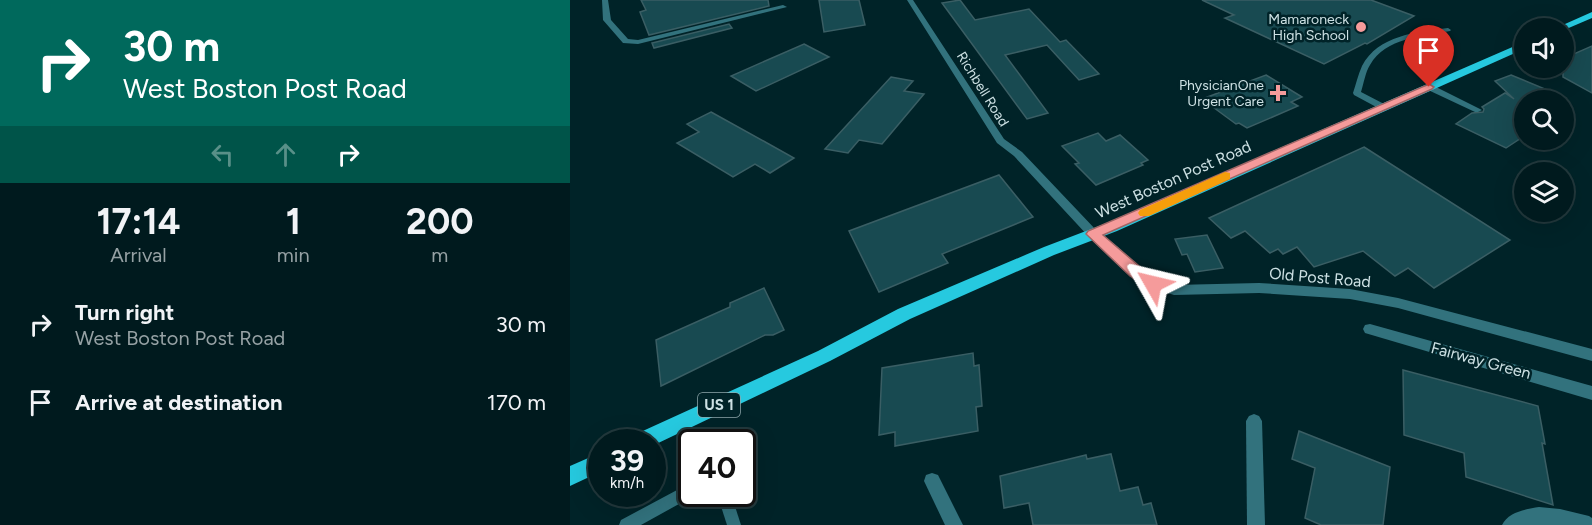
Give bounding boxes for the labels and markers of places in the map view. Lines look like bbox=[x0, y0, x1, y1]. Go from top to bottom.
place label: Mamaroneck High School bbox=[1268, 11, 1349, 44]
marker: Mamaroneck High School bbox=[1354, 20, 1368, 34]
pin bbox=[1403, 25, 1454, 87]
place label: PhysicianOne Urgent Care bbox=[1179, 77, 1264, 110]
marker: PhysicianOne Urgent Care bbox=[1269, 84, 1287, 102]

